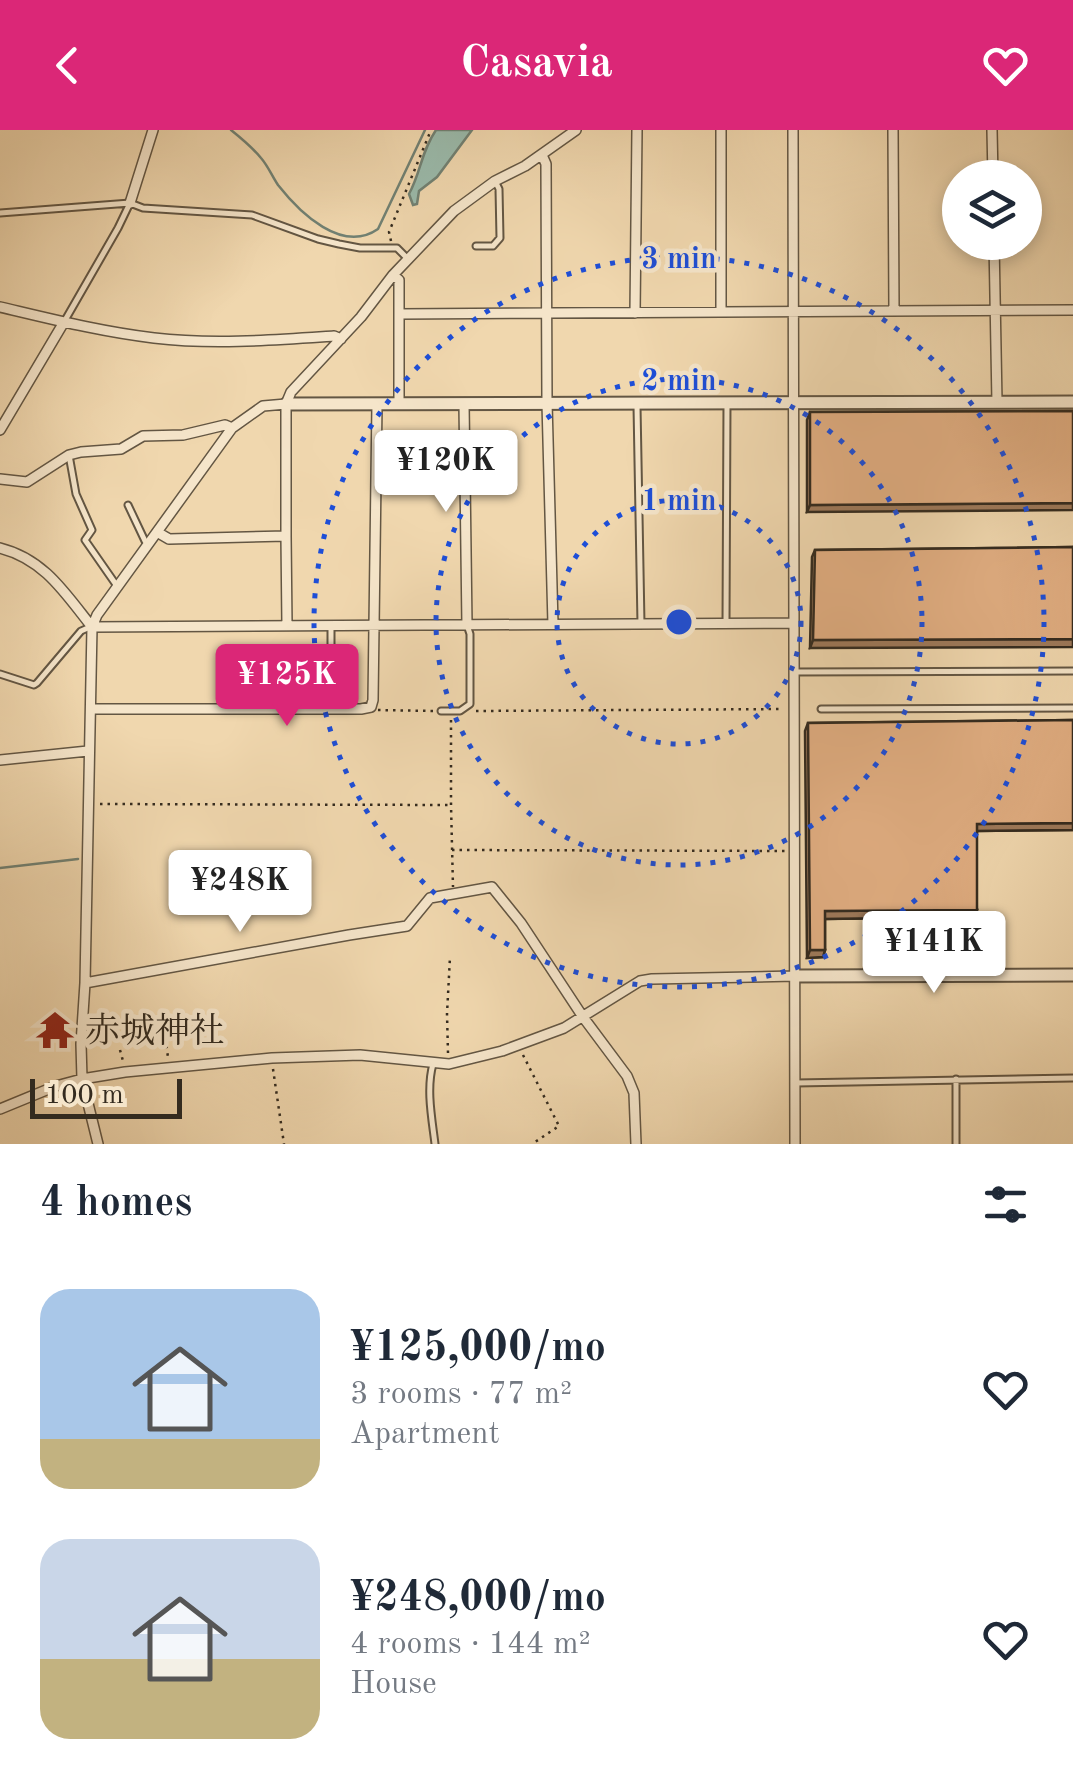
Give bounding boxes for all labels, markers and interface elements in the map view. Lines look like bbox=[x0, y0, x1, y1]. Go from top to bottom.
icon: back bbox=[40, 38, 95, 93]
icon: heart bbox=[978, 38, 1033, 93]
text: Casavia bbox=[460, 42, 613, 87]
map controls bbox=[942, 160, 1042, 260]
button: layers bbox=[942, 160, 1042, 260]
text: 3 min bbox=[641, 245, 717, 275]
text: 2 min bbox=[641, 367, 717, 397]
pin: ¥120K bbox=[376, 430, 516, 515]
text: ¥120K bbox=[397, 446, 495, 478]
text: 1 min bbox=[641, 487, 717, 517]
centre of rings bbox=[661, 604, 697, 640]
pin: ¥125K bbox=[217, 644, 357, 729]
text: ¥125K bbox=[238, 660, 336, 692]
pin: ¥248K bbox=[170, 850, 310, 935]
text: ¥248K bbox=[191, 866, 289, 898]
pin: ¥141K bbox=[864, 911, 1004, 996]
text: ¥141K bbox=[885, 927, 983, 959]
temple icon: 赤城神社 bbox=[34, 1009, 76, 1051]
place label: 赤城神社 bbox=[85, 1012, 225, 1050]
scale bar bbox=[30, 1074, 182, 1118]
text: 100 m bbox=[45, 1082, 124, 1110]
icon: filters bbox=[978, 1177, 1033, 1232]
text: 4 homes bbox=[40, 1183, 192, 1225]
text: ¥125,000/mo bbox=[350, 1328, 606, 1370]
icon: home bbox=[120, 1329, 240, 1449]
icon: heart bbox=[978, 1362, 1033, 1417]
text: 3 rooms · 77 m² bbox=[350, 1379, 572, 1411]
text: Apartment bbox=[350, 1419, 500, 1451]
text: ¥248,000/mo bbox=[350, 1578, 606, 1620]
icon: home bbox=[120, 1579, 240, 1699]
icon: heart bbox=[978, 1612, 1033, 1667]
text: 4 rooms · 144 m² bbox=[350, 1629, 591, 1661]
text: House bbox=[350, 1669, 437, 1701]

